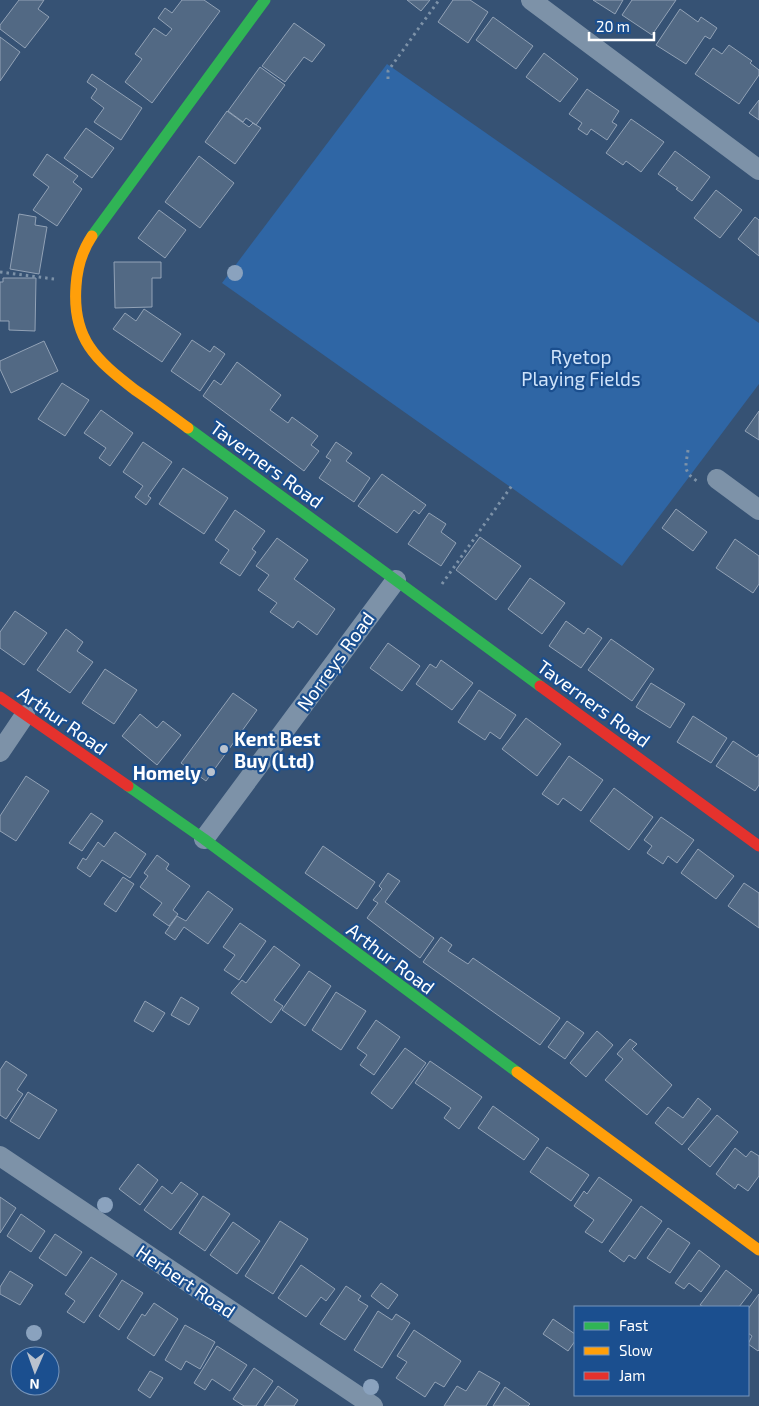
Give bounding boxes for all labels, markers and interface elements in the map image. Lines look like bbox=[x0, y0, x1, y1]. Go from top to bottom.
scale bar bbox=[589, 10, 654, 42]
text: 20 m bbox=[596, 17, 630, 35]
park label: Ryetop Playing Fields bbox=[521, 345, 641, 390]
street label: Taverners Road bbox=[206, 415, 328, 513]
street label: Norreys Road bbox=[291, 607, 379, 715]
street label: Taverners Road bbox=[533, 654, 655, 752]
street label: Arthur Road bbox=[14, 681, 112, 759]
place label: Kent Best Buy (Ltd) bbox=[234, 727, 321, 773]
marker: Kent Best Buy (Ltd) bbox=[218, 743, 230, 755]
place label: Homely bbox=[133, 761, 201, 785]
marker: Homely bbox=[205, 766, 217, 778]
street label: Arthur Road bbox=[343, 918, 439, 998]
street label: Herbert Road bbox=[132, 1239, 240, 1323]
legend bbox=[574, 1306, 749, 1396]
text: Fast bbox=[619, 1316, 649, 1334]
text: Slow bbox=[619, 1341, 653, 1359]
north arrow bbox=[10, 1346, 60, 1396]
text: Jam bbox=[619, 1366, 645, 1384]
text: N bbox=[29, 1376, 40, 1393]

